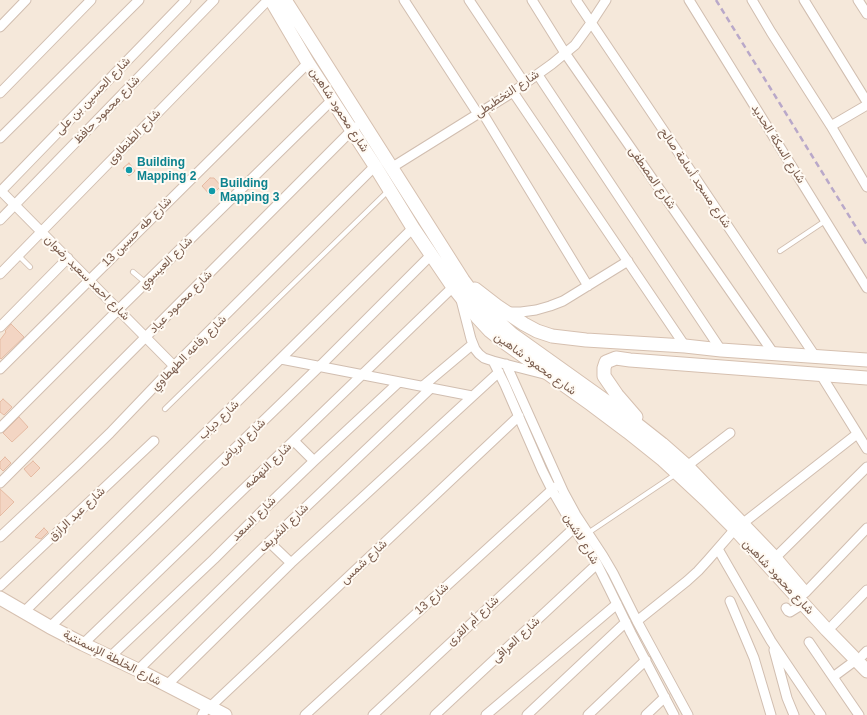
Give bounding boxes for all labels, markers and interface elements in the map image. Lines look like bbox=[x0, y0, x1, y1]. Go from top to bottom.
street label: شارع الحسين بن على bbox=[52, 54, 134, 138]
street label: شارع محمود شاهين bbox=[306, 65, 372, 155]
street label: شارع التخطيطى bbox=[472, 67, 542, 121]
street label: شارع محمود حافظ bbox=[71, 73, 143, 147]
street label: شارع السكة الحديد bbox=[748, 102, 808, 186]
street label: شارع الطنطاوى bbox=[104, 107, 164, 167]
street label: شارع مسجد أسامة صالح bbox=[656, 125, 734, 231]
street label: شارع المصطفى bbox=[625, 144, 679, 212]
place label: Building Mapping 2 bbox=[137, 156, 196, 184]
marker: Building Mapping 2 bbox=[124, 165, 134, 175]
place label: Building Mapping 3 bbox=[220, 177, 279, 205]
marker: Building Mapping 3 bbox=[207, 186, 217, 196]
street label: شارع طه حسين 13 bbox=[99, 194, 175, 270]
street label: شارع احمد سعيد رضوان bbox=[41, 232, 133, 324]
street label: شارع العيسوي bbox=[136, 234, 196, 292]
street label: شارع محمود عياد bbox=[147, 268, 215, 336]
street label: شارع رفاعه الطهطاوي bbox=[148, 312, 230, 394]
street label: شارع محمود شاهين bbox=[491, 329, 579, 399]
street label: شارع دياب bbox=[196, 397, 242, 443]
street label: شارع الرياض bbox=[215, 416, 269, 468]
street label: شارع النهضه bbox=[241, 440, 295, 492]
street label: شارع عبد الرازق bbox=[46, 484, 108, 544]
street label: شارع السعد bbox=[229, 494, 279, 544]
street label: شارع الشريف bbox=[256, 501, 312, 555]
street label: شارع لاشين bbox=[560, 511, 602, 567]
street label: شارع محمود شاهين bbox=[739, 536, 817, 618]
street label: شارع شمس bbox=[338, 537, 390, 587]
street label: شارع 13 bbox=[412, 580, 452, 618]
street label: شارع أم القرى bbox=[444, 593, 502, 649]
street label: شارع العراقى bbox=[489, 614, 543, 666]
street label: شارع الخلطة الإسمنتية bbox=[61, 627, 163, 689]

